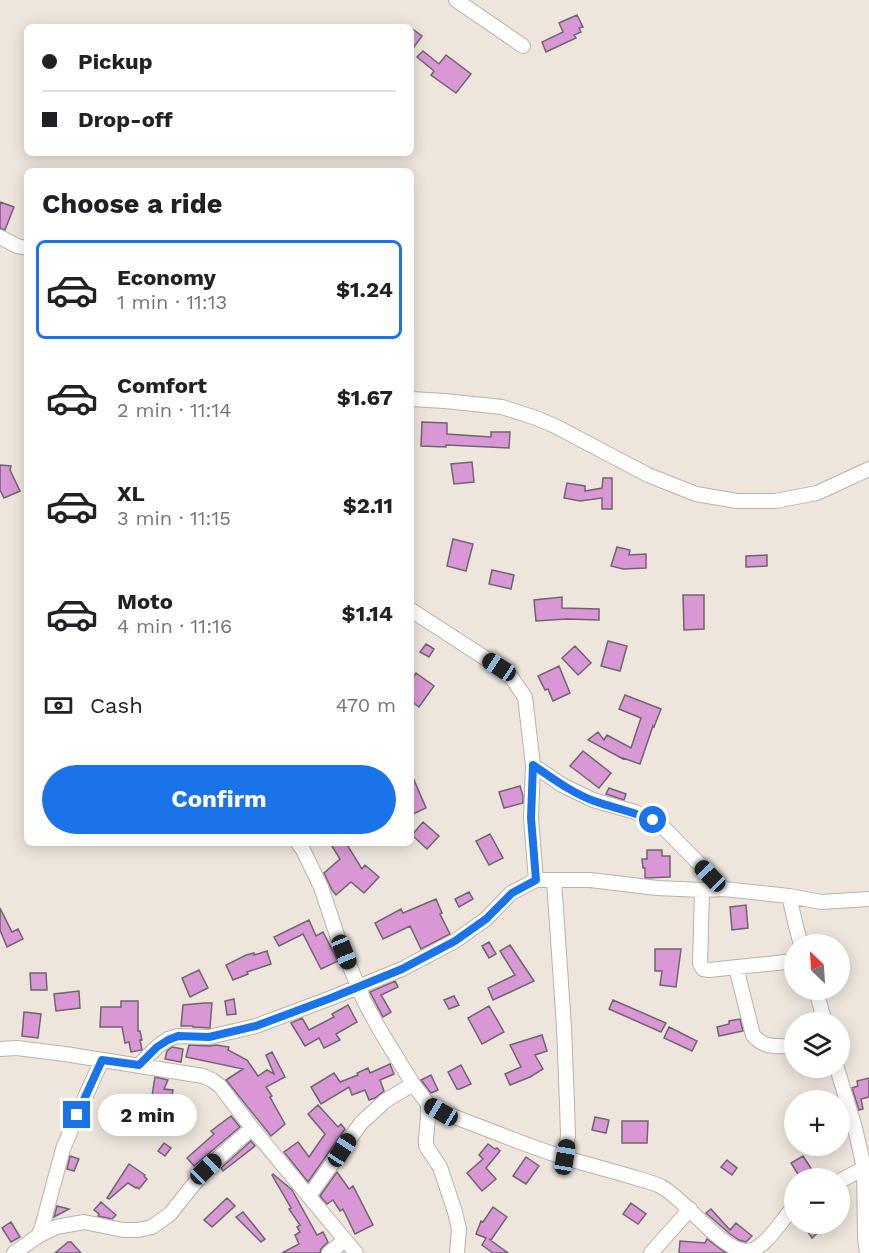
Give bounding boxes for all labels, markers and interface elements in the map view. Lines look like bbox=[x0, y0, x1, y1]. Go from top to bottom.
text: Pickup bbox=[78, 49, 153, 74]
text: Drop-off bbox=[78, 107, 173, 132]
text: Choose a ride bbox=[42, 188, 222, 220]
icon: car bbox=[45, 263, 99, 317]
text: Economy bbox=[117, 265, 216, 290]
text: $1.24 bbox=[336, 277, 393, 302]
text: 1 min · 11:13 bbox=[117, 290, 227, 314]
icon: car bbox=[45, 371, 99, 425]
text: Comfort bbox=[117, 373, 207, 398]
text: $1.67 bbox=[337, 385, 393, 410]
text: 2 min · 11:14 bbox=[117, 398, 232, 422]
icon: car bbox=[45, 479, 99, 533]
text: XL bbox=[117, 481, 145, 506]
text: $2.11 bbox=[343, 493, 393, 518]
text: 3 min · 11:15 bbox=[117, 506, 231, 530]
icon: car bbox=[45, 587, 99, 641]
text: Moto bbox=[117, 589, 173, 614]
text: $1.14 bbox=[342, 601, 393, 626]
text: 4 min · 11:16 bbox=[117, 614, 232, 638]
car bbox=[479, 650, 519, 684]
icon: cash bbox=[42, 689, 75, 722]
text: Cash bbox=[90, 693, 143, 718]
text: 470 m bbox=[336, 693, 396, 717]
button: Confirm bbox=[42, 765, 396, 834]
route start bbox=[639, 806, 666, 833]
car bbox=[691, 857, 729, 895]
car bbox=[329, 932, 359, 972]
north arrow bbox=[784, 934, 850, 1000]
map controls bbox=[784, 934, 850, 1234]
button: layers bbox=[784, 1012, 850, 1078]
button: + bbox=[784, 1090, 850, 1156]
callout: 2 min bbox=[98, 1094, 197, 1136]
car bbox=[421, 1095, 461, 1129]
route end bbox=[63, 1101, 90, 1128]
text: 2 min bbox=[120, 1103, 175, 1127]
car bbox=[325, 1130, 359, 1170]
car bbox=[553, 1138, 577, 1176]
car bbox=[187, 1150, 225, 1188]
button: − bbox=[784, 1168, 850, 1234]

